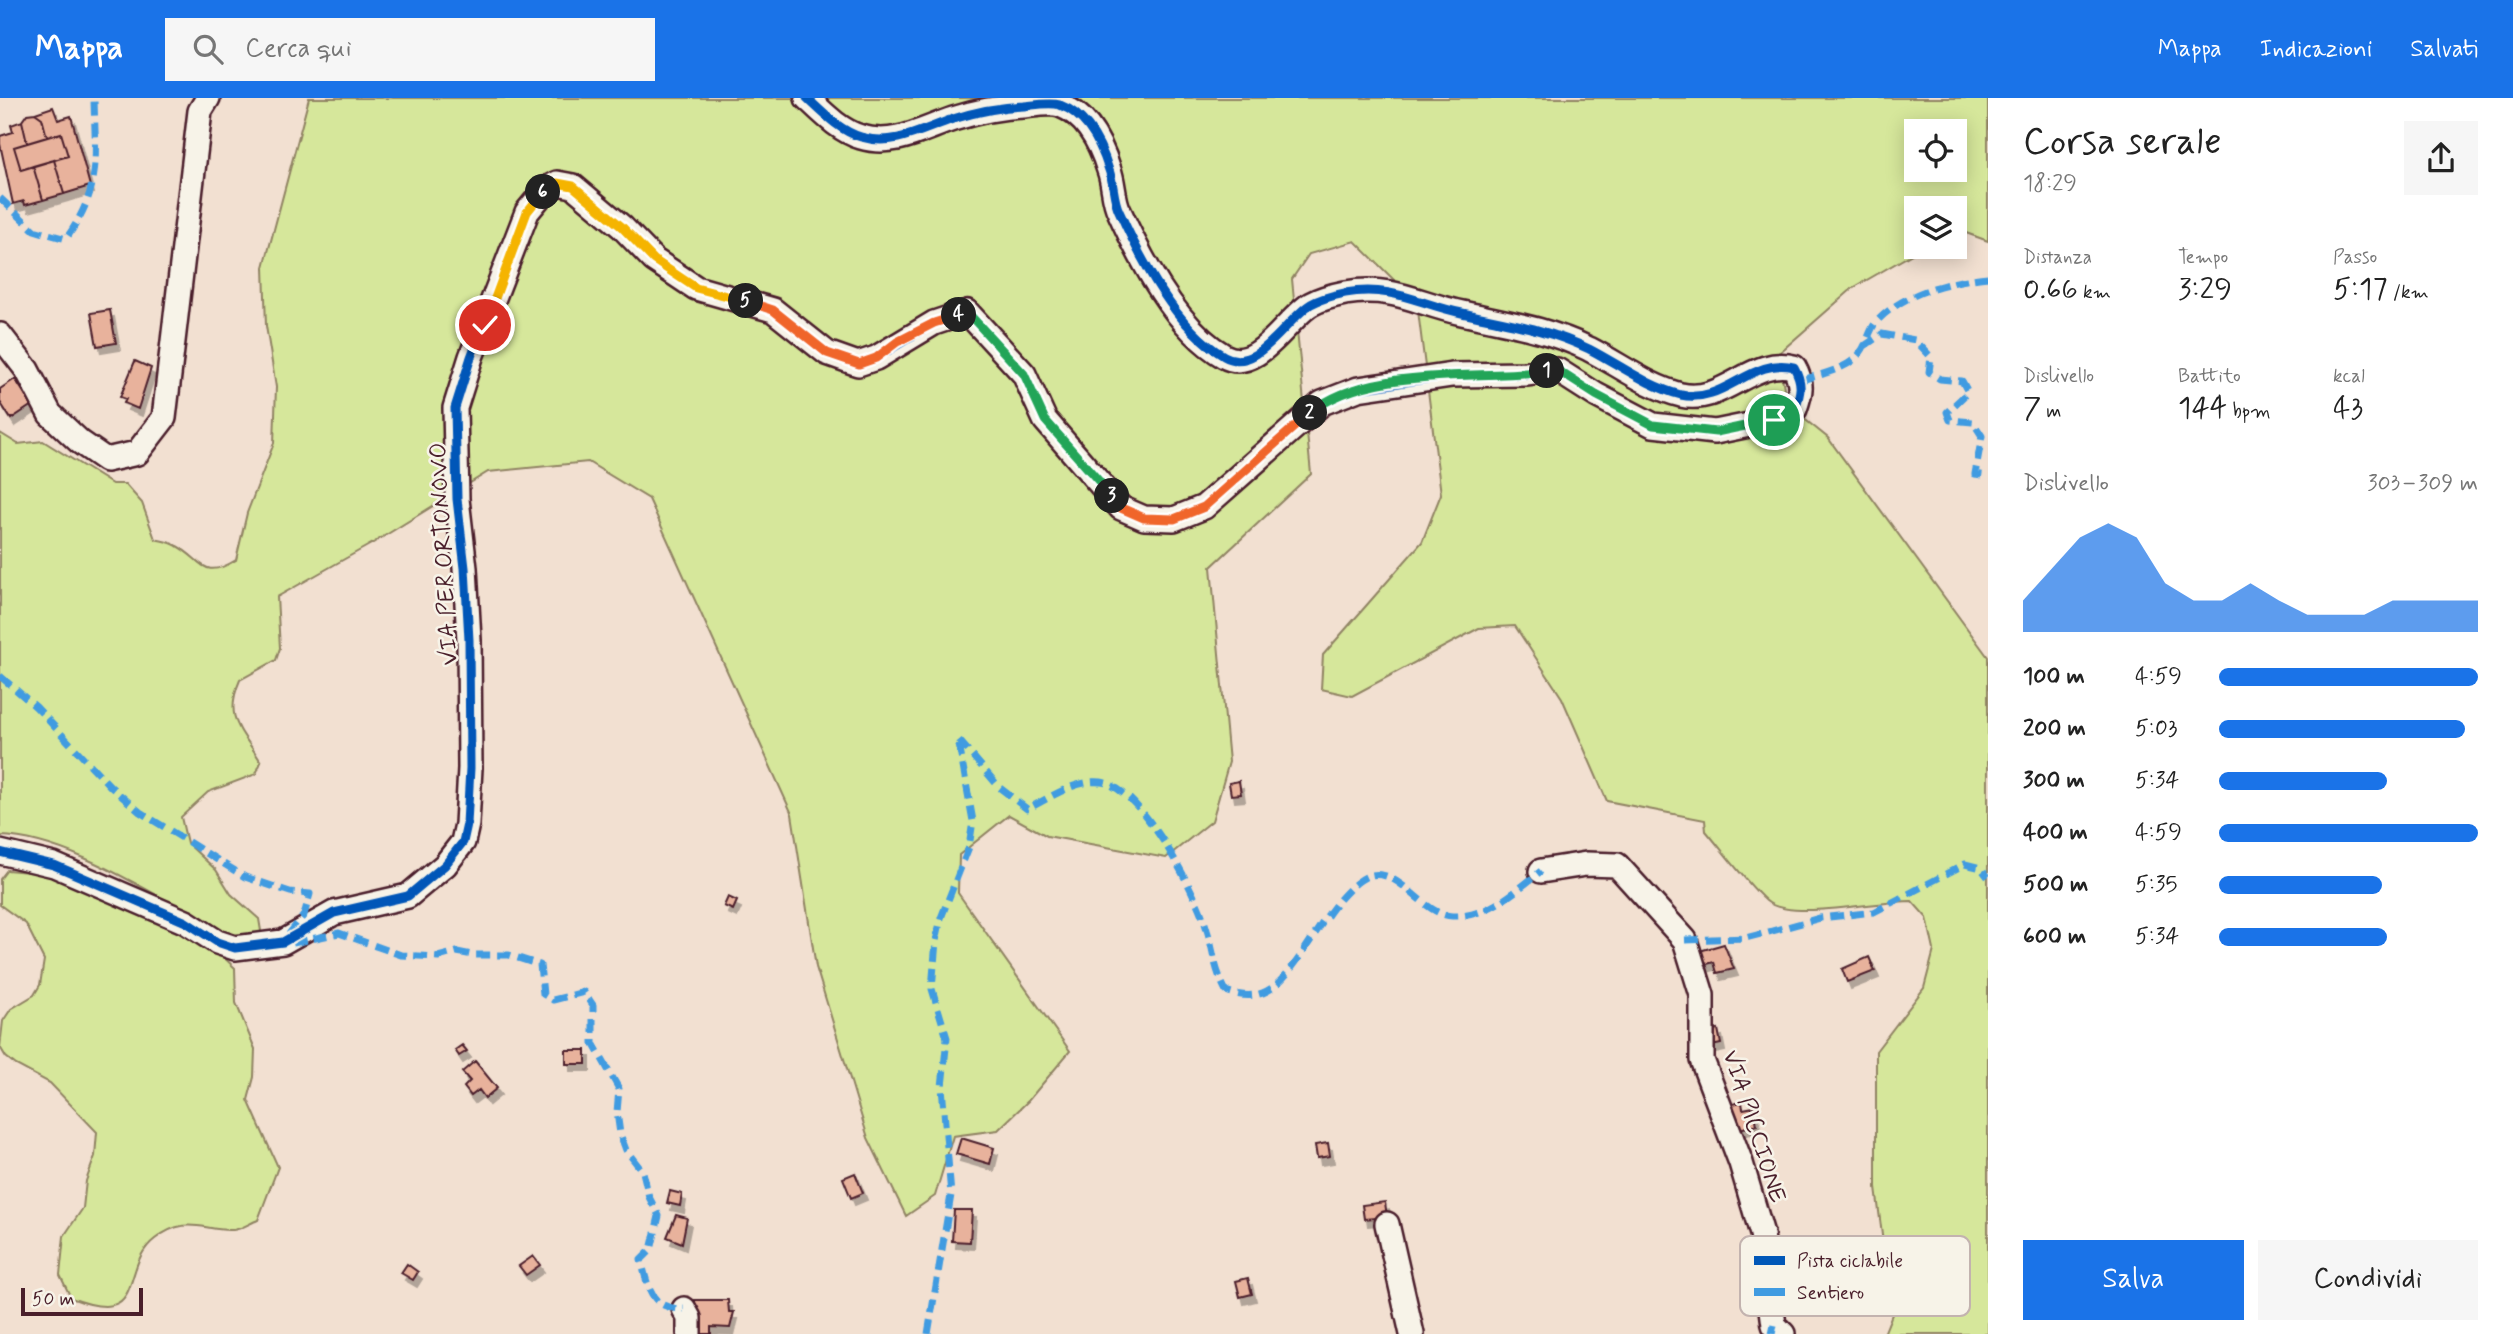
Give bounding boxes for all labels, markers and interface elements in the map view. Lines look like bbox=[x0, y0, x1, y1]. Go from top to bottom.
search box bbox=[165, 18, 655, 81]
text: Mappa bbox=[35, 27, 123, 71]
icon: search bbox=[189, 30, 227, 68]
text: Cerca qui bbox=[245, 32, 352, 66]
text: Mappa bbox=[2158, 34, 2222, 65]
text: Indicazioni bbox=[2260, 34, 2372, 65]
text: Salvati bbox=[2410, 34, 2478, 65]
text: Corsa serale bbox=[2023, 118, 2222, 167]
map controls bbox=[1904, 119, 1967, 259]
button: locate bbox=[1904, 119, 1967, 182]
button: share bbox=[2404, 121, 2478, 195]
text: 18:29 bbox=[2023, 169, 2077, 199]
pin: 6 bbox=[526, 174, 560, 210]
text: 6 bbox=[538, 179, 547, 204]
button: layers bbox=[1904, 196, 1967, 259]
text: Distanza bbox=[2023, 245, 2092, 270]
text: Tempo bbox=[2178, 245, 2228, 270]
text: Passo bbox=[2333, 245, 2377, 270]
text: 0.66 bbox=[2023, 270, 2078, 309]
text: 3:29 bbox=[2178, 270, 2232, 309]
text: 5:17 bbox=[2333, 270, 2388, 309]
text: km bbox=[2078, 280, 2111, 305]
text: /km bbox=[2388, 280, 2429, 305]
pin: 5 bbox=[728, 284, 764, 318]
text: 5 bbox=[740, 288, 751, 313]
pin bbox=[455, 295, 515, 355]
pin: 4 bbox=[942, 298, 976, 332]
text: 4 bbox=[953, 302, 964, 327]
icon: check bbox=[466, 306, 504, 344]
pin: 1 bbox=[1530, 354, 1564, 388]
text: 1 bbox=[1542, 358, 1551, 383]
text: Dislivello bbox=[2023, 364, 2094, 389]
text: Battito bbox=[2178, 364, 2241, 389]
text: kcal bbox=[2333, 364, 2365, 389]
text: 7 bbox=[2023, 389, 2041, 428]
text: 144 bbox=[2178, 389, 2227, 428]
text: 43 bbox=[2333, 389, 2363, 428]
pin bbox=[1744, 390, 1804, 450]
pin: 2 bbox=[1292, 396, 1328, 430]
text: m bbox=[2041, 399, 2061, 424]
text: bpm bbox=[2227, 399, 2271, 424]
text: 2 bbox=[1305, 400, 1314, 425]
icon: arrive bbox=[1755, 401, 1793, 439]
street label: VIA PER ORTONOVO bbox=[423, 442, 466, 666]
text: Dislivello bbox=[2023, 469, 2109, 499]
text: 303–309 m bbox=[2367, 469, 2478, 499]
pin: 3 bbox=[1094, 478, 1130, 514]
text: 3 bbox=[1107, 483, 1116, 508]
text: 100 m bbox=[2023, 662, 2085, 692]
text: 4:59 bbox=[2135, 662, 2182, 692]
text: 200 m bbox=[2023, 714, 2086, 744]
text: 5:03 bbox=[2135, 714, 2178, 744]
text: 300 m bbox=[2023, 766, 2085, 796]
text: 5:34 bbox=[2135, 766, 2179, 796]
text: 400 m bbox=[2023, 818, 2088, 848]
text: 4:59 bbox=[2135, 818, 2182, 848]
text: 500 m bbox=[2023, 870, 2088, 900]
text: 5:35 bbox=[2135, 870, 2178, 900]
text: 600 m bbox=[2023, 922, 2086, 952]
text: 5:34 bbox=[2135, 922, 2179, 952]
street label: VIA PICCIONE bbox=[1714, 1046, 1793, 1207]
legend bbox=[1740, 1236, 1970, 1316]
button: Salva bbox=[2023, 1240, 2244, 1320]
button: Condividi bbox=[2258, 1240, 2478, 1320]
text: Pista ciclabile bbox=[1797, 1249, 1903, 1274]
text: Sentiero bbox=[1797, 1281, 1864, 1306]
scale bar bbox=[21, 1285, 144, 1317]
text: 50 m bbox=[32, 1287, 75, 1312]

